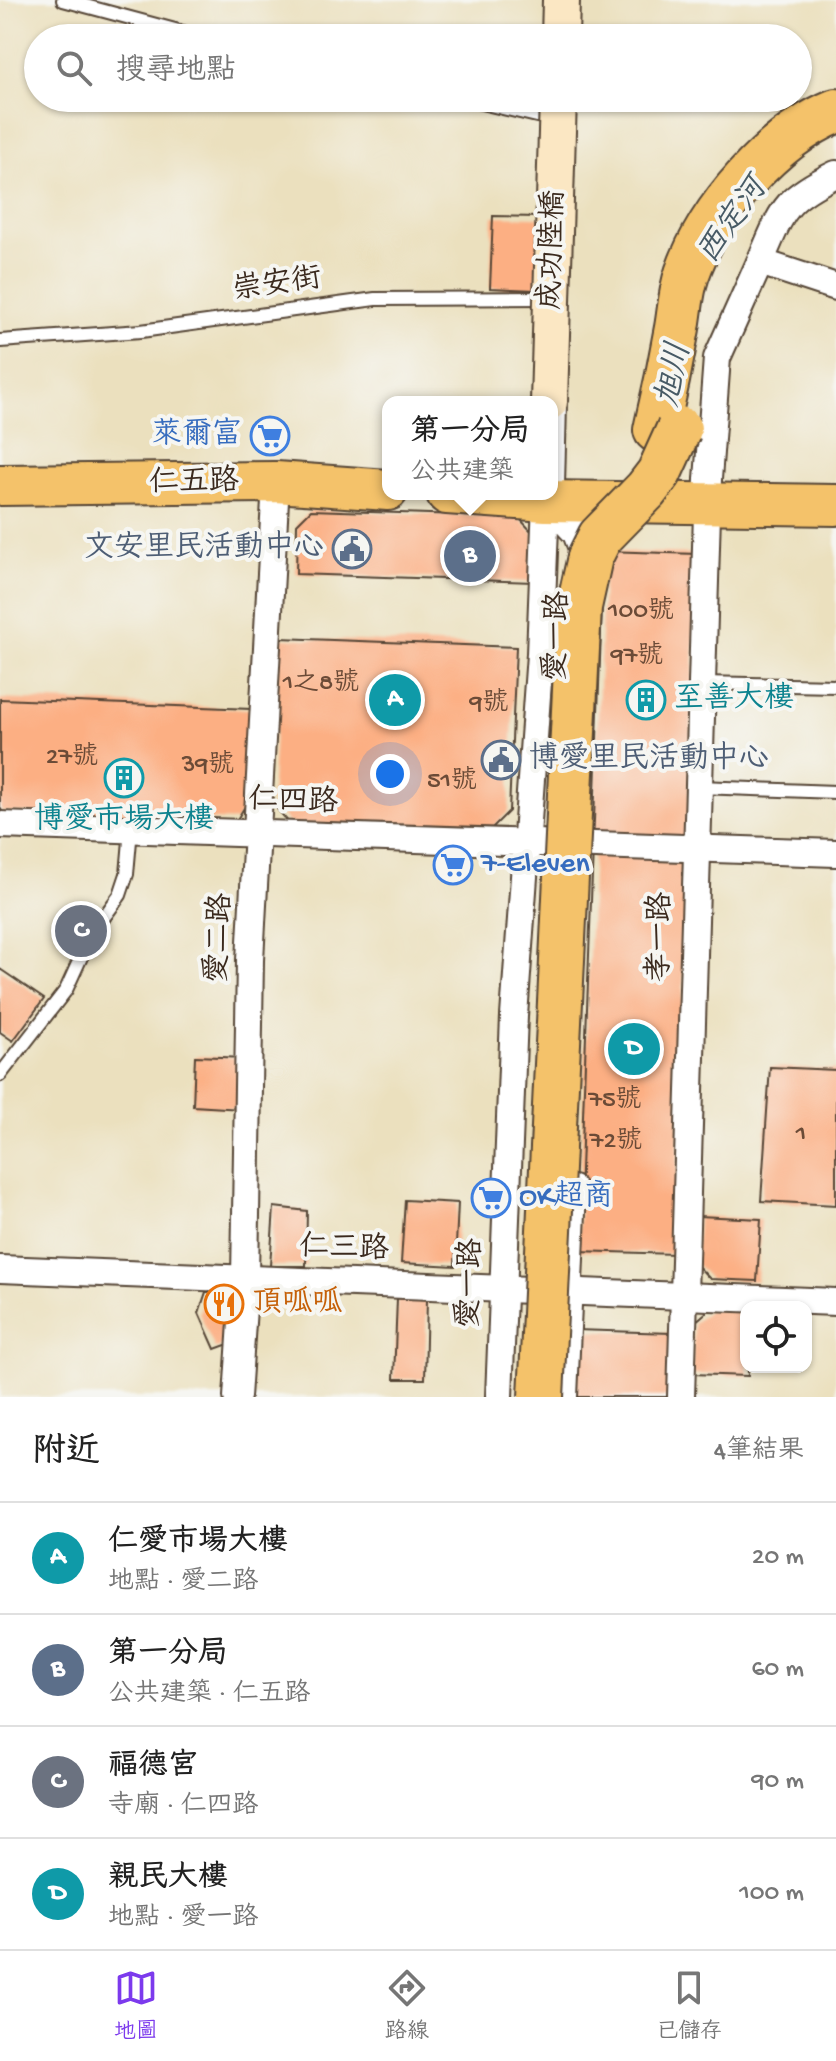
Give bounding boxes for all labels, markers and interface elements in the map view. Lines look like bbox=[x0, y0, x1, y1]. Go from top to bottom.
search box bbox=[24, 24, 812, 112]
icon: search bbox=[52, 46, 96, 90]
text: 搜尋地點 bbox=[116, 55, 236, 90]
water label: 西定河 bbox=[690, 167, 780, 272]
street label: 成功陸橋 bbox=[532, 189, 574, 311]
street label: 崇安街 bbox=[230, 260, 324, 310]
water label: 旭川 bbox=[650, 339, 701, 410]
popup bbox=[382, 396, 558, 500]
supermarket icon: 萊爾富 bbox=[249, 415, 291, 457]
text: 第一分局 bbox=[410, 416, 530, 451]
place label: 萊爾富 bbox=[152, 417, 242, 454]
text: 公共建築 bbox=[410, 458, 514, 489]
street label: 仁五路 bbox=[149, 464, 239, 502]
pin: B bbox=[444, 526, 496, 586]
public building icon: 文安里民活動中心 bbox=[331, 528, 373, 570]
place label: 文安里民活動中心 bbox=[84, 529, 324, 567]
street label: 愛一路 bbox=[538, 590, 578, 682]
house number: 100號 bbox=[607, 595, 674, 628]
house number: 97號 bbox=[610, 640, 663, 673]
house number: 1之8號 bbox=[282, 667, 359, 700]
pin: A bbox=[369, 670, 421, 730]
building icon: 至善大樓 bbox=[625, 679, 667, 721]
place label: 至善大樓 bbox=[674, 681, 794, 718]
house number: 9號 bbox=[468, 687, 509, 720]
public building icon: 博愛里民活動中心 bbox=[480, 739, 522, 781]
place label: 博愛里民活動中心 bbox=[529, 740, 769, 778]
house number: 27號 bbox=[46, 741, 98, 774]
house number: 39號 bbox=[181, 749, 234, 782]
your location bbox=[370, 754, 410, 794]
building icon: 博愛市場大樓 bbox=[103, 757, 145, 799]
house number: 51號 bbox=[427, 765, 477, 798]
street label: 仁四路 bbox=[247, 782, 339, 822]
place label: 博愛市場大樓 bbox=[34, 802, 214, 839]
supermarket icon: 7-Eleven bbox=[432, 844, 474, 886]
place label: 7-Eleven bbox=[480, 848, 590, 883]
street label: 愛二路 bbox=[199, 892, 241, 984]
street label: 孝一路 bbox=[642, 892, 680, 982]
pin: C bbox=[55, 901, 107, 961]
pin: D bbox=[608, 1019, 660, 1079]
house number: 75號 bbox=[587, 1084, 642, 1117]
house number: 1 bbox=[795, 1120, 806, 1151]
house number: 72號 bbox=[589, 1125, 642, 1158]
supermarket icon: OK超商 bbox=[470, 1177, 512, 1219]
place label: OK超商 bbox=[519, 1179, 614, 1216]
street label: 仁三路 bbox=[298, 1229, 390, 1269]
street label: 愛一路 bbox=[451, 1237, 491, 1329]
restaurant icon: 頂呱呱 bbox=[203, 1283, 245, 1325]
place label: 頂呱呱 bbox=[252, 1285, 342, 1322]
map controls bbox=[740, 1301, 812, 1373]
button: locate bbox=[740, 1301, 812, 1373]
text: 附近 bbox=[32, 1434, 100, 1474]
text: 4筆結果 bbox=[714, 1437, 804, 1468]
text: 仁愛市場大樓 bbox=[108, 1526, 288, 1561]
text: A bbox=[50, 1543, 66, 1574]
text: 20 m bbox=[752, 1543, 804, 1574]
text: 地點 · 愛二路 bbox=[108, 1568, 258, 1599]
text: 第一分局 bbox=[108, 1638, 228, 1673]
text: B bbox=[51, 1655, 65, 1686]
text: 60 m bbox=[751, 1655, 804, 1686]
text: 公共建築 · 仁五路 bbox=[108, 1680, 310, 1711]
text: 福德宮 bbox=[108, 1750, 198, 1785]
text: C bbox=[51, 1767, 65, 1798]
text: 90 m bbox=[752, 1767, 804, 1798]
text: 寺廟 · 仁四路 bbox=[108, 1792, 258, 1823]
text: 親民大樓 bbox=[108, 1862, 228, 1897]
text: D bbox=[50, 1879, 66, 1910]
text: 100 m bbox=[739, 1879, 804, 1910]
text: 地點 · 愛一路 bbox=[108, 1904, 258, 1935]
tab: 地圖 bbox=[114, 1966, 158, 2046]
tab: 路線 bbox=[385, 1966, 429, 2046]
tab: 已儲存 bbox=[656, 1966, 722, 2046]

